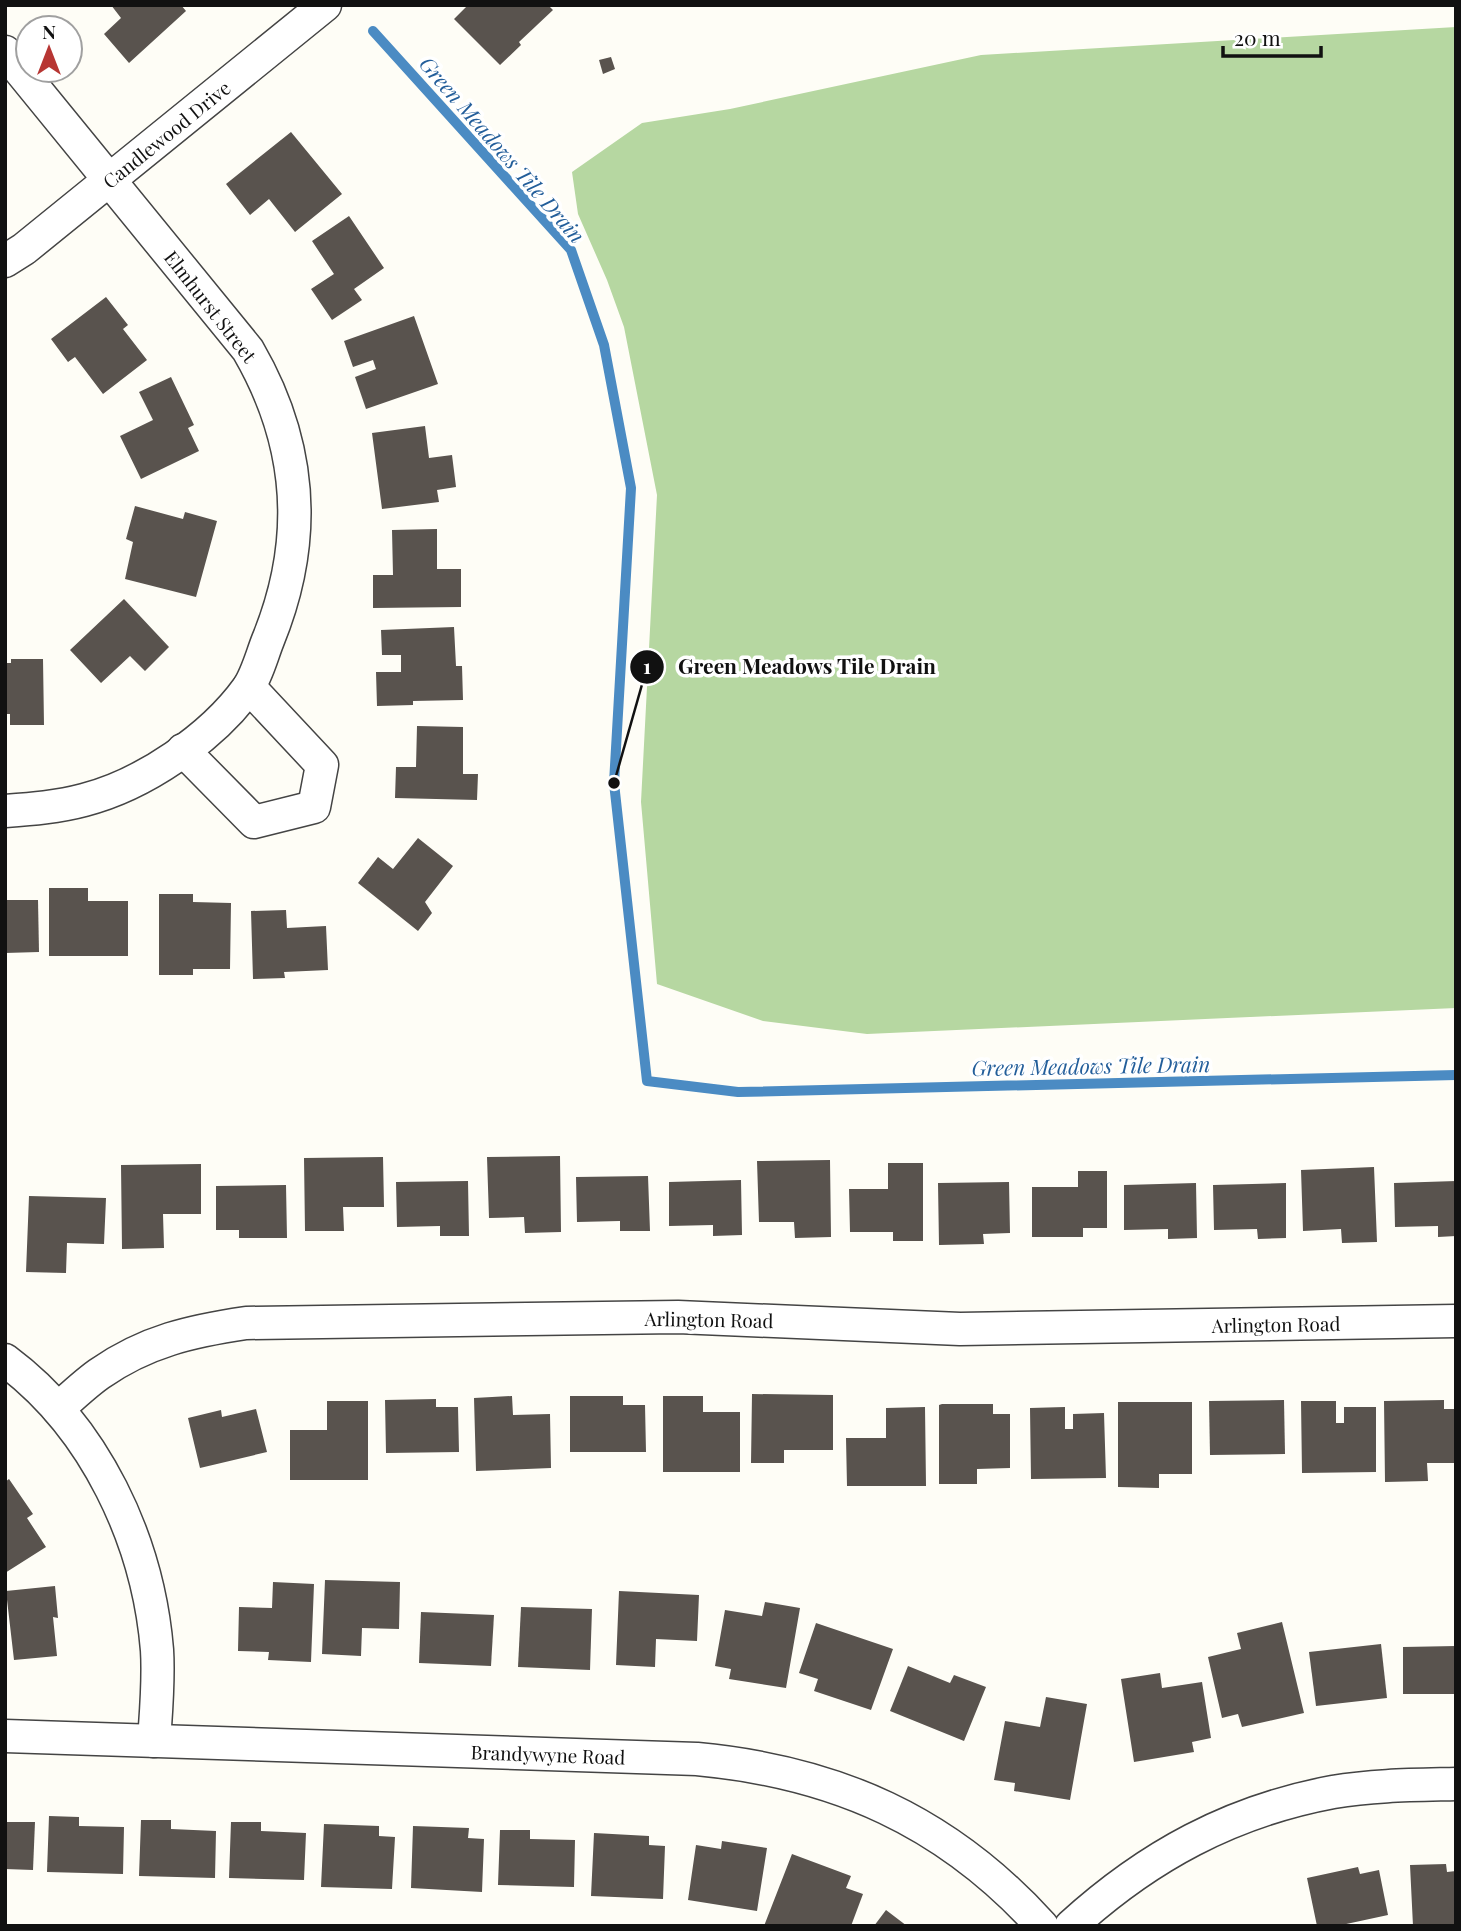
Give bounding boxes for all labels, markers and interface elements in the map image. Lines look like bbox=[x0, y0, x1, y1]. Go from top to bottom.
north arrow bbox=[14, 14, 84, 84]
scale bar bbox=[1223, 14, 1321, 58]
text: N bbox=[42, 18, 56, 44]
text: 20 m bbox=[1234, 23, 1281, 51]
water label: Green Meadows Tile Drain bbox=[414, 50, 592, 248]
street label: Candlewood Drive bbox=[97, 74, 235, 194]
street label: Elmhurst Street bbox=[159, 245, 263, 367]
callout: Green Meadows Tile Drain bbox=[629, 646, 951, 688]
text: 1 bbox=[643, 651, 651, 679]
text: Green Meadows Tile Drain bbox=[678, 651, 936, 679]
water label: Green Meadows Tile Drain bbox=[971, 1049, 1211, 1081]
street label: Arlington Road bbox=[643, 1305, 774, 1333]
street label: Arlington Road bbox=[1210, 1310, 1341, 1338]
street label: Brandywyne Road bbox=[470, 1738, 626, 1770]

